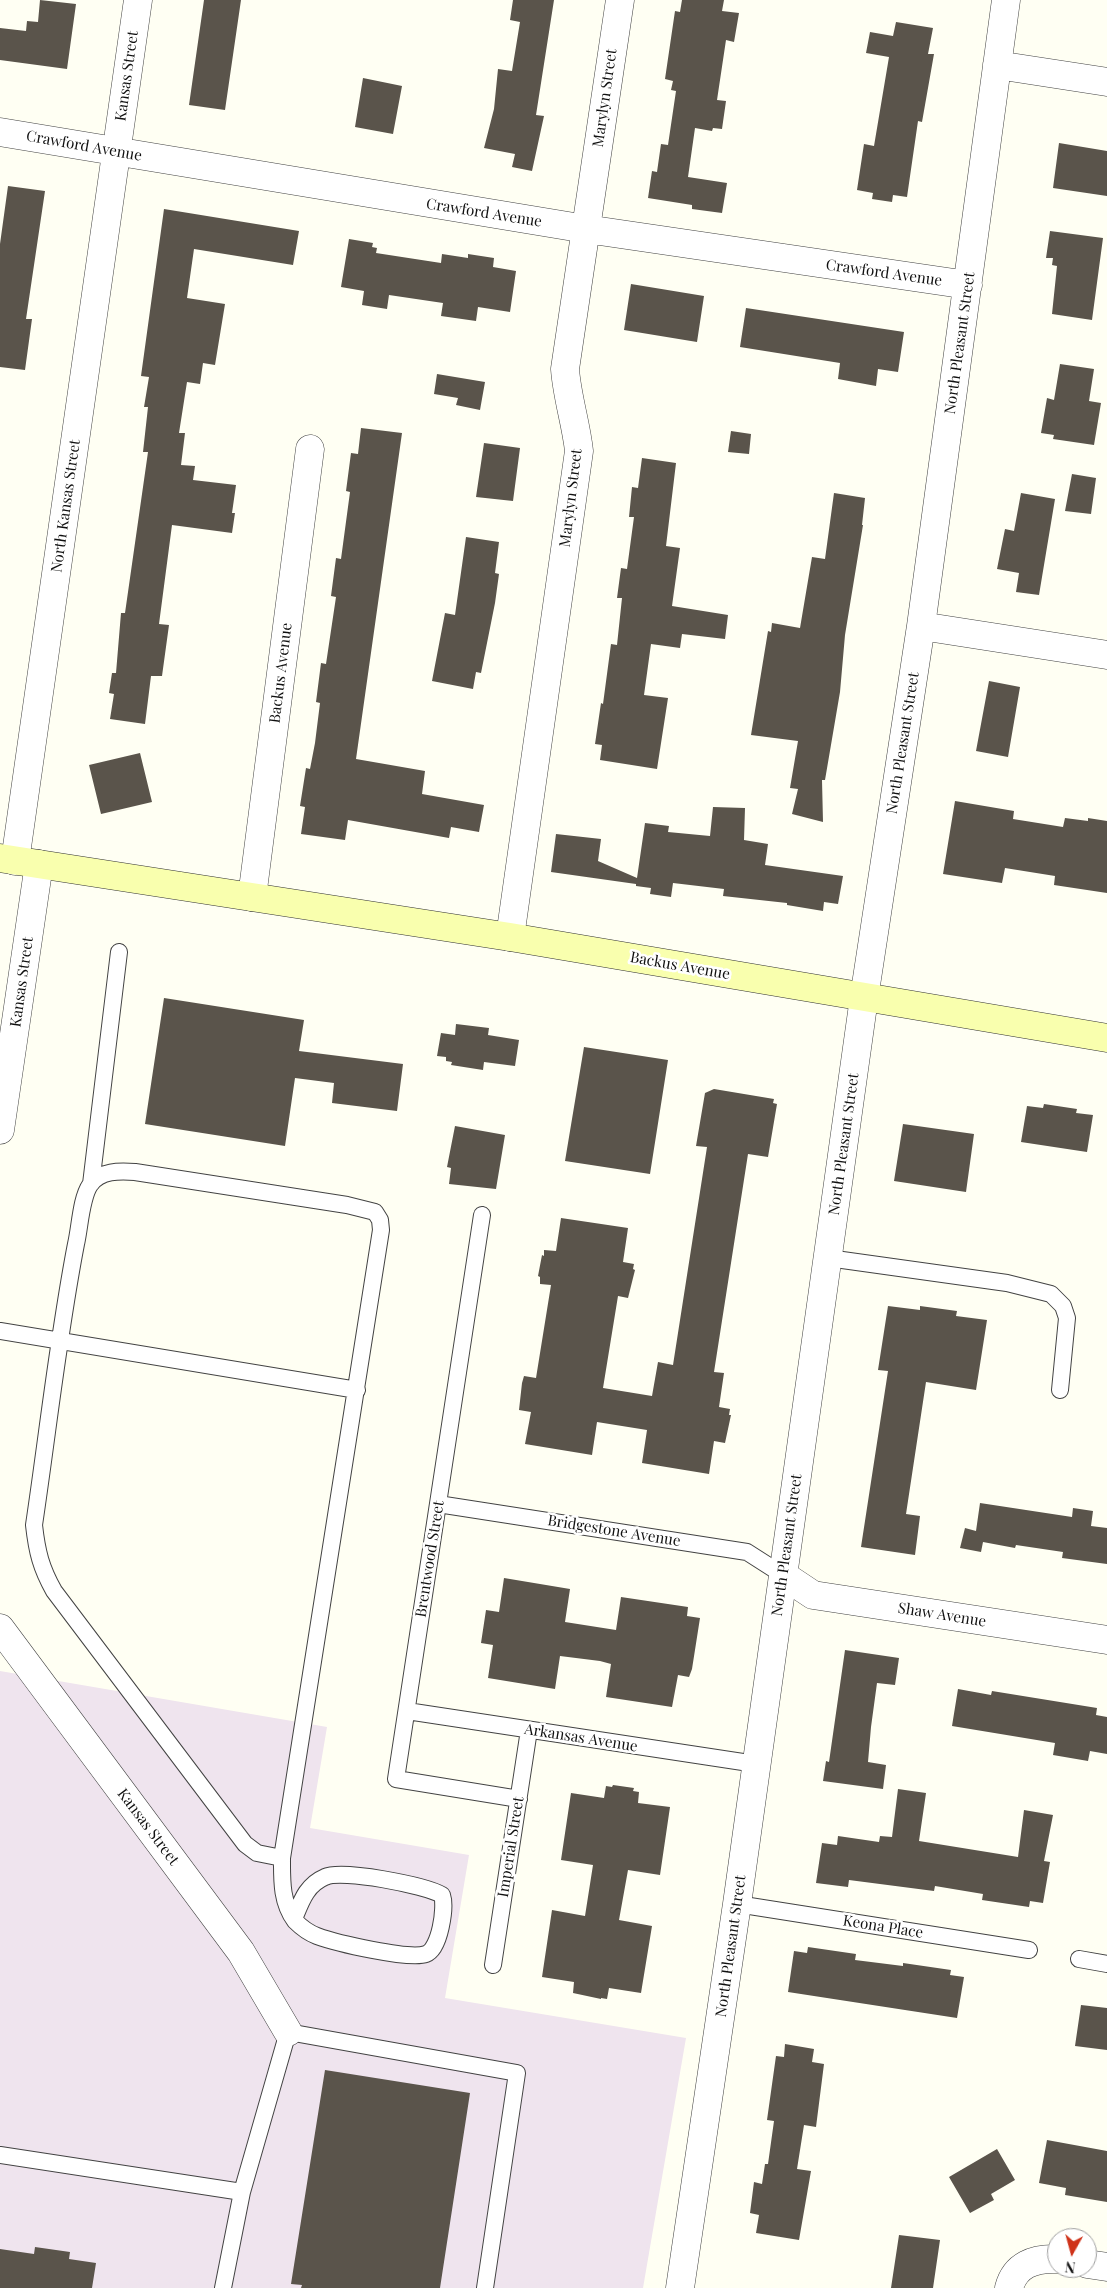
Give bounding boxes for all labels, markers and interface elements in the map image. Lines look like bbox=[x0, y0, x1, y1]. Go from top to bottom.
street label: Kansas Street bbox=[112, 30, 142, 122]
street label: Marylyn Street bbox=[589, 48, 621, 148]
street label: Crawford Avenue bbox=[25, 127, 143, 165]
street label: Crawford Avenue bbox=[425, 195, 543, 231]
street label: Crawford Avenue bbox=[825, 256, 943, 290]
street label: North Pleasant Street bbox=[941, 271, 979, 415]
street label: North Kansas Street bbox=[48, 438, 84, 574]
street label: Marylyn Street bbox=[556, 448, 586, 548]
street label: Backus Avenue bbox=[266, 622, 296, 724]
street label: North Pleasant Street bbox=[883, 671, 923, 815]
street label: Kansas Street bbox=[7, 936, 37, 1028]
street label: Backus Avenue bbox=[629, 948, 731, 984]
street label: North Pleasant Street bbox=[825, 1072, 863, 1216]
street label: North Pleasant Street bbox=[768, 1473, 806, 1617]
street label: Brentwood Street bbox=[412, 1499, 448, 1619]
street label: Bridgestone Avenue bbox=[546, 1512, 682, 1550]
street label: Shaw Avenue bbox=[897, 1599, 987, 1631]
street label: Arkansas Avenue bbox=[523, 1720, 639, 1756]
street label: Kansas Street bbox=[113, 1785, 183, 1869]
street label: Imperial Street bbox=[494, 1795, 528, 1899]
street label: North Pleasant Street bbox=[712, 1874, 750, 2018]
street label: Keona Place bbox=[842, 1912, 924, 1942]
north arrow bbox=[1047, 2228, 1097, 2278]
text: N bbox=[1064, 2257, 1076, 2277]

